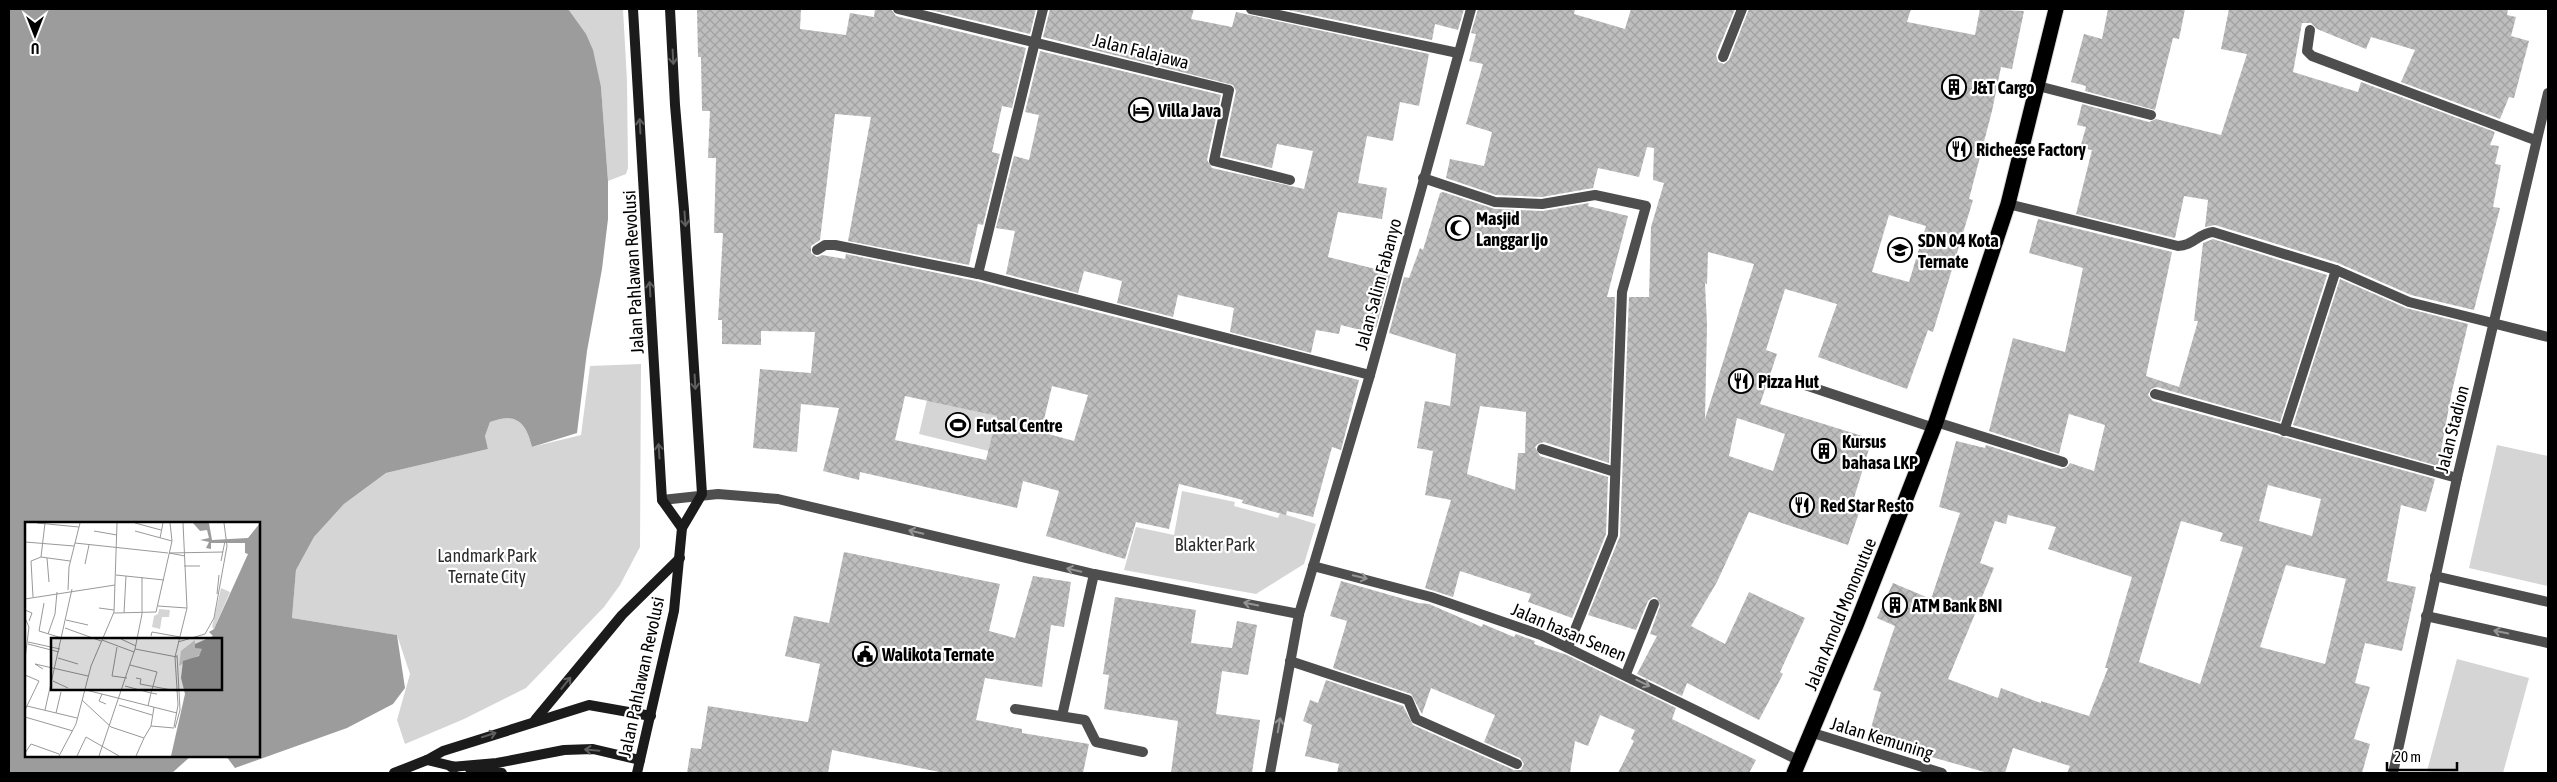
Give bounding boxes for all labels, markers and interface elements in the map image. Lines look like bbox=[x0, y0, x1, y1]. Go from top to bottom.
north arrow bbox=[10, 10, 60, 60]
street label: Jalan Falajawa bbox=[1091, 29, 1191, 73]
text: U bbox=[31, 40, 39, 56]
one-way arrow bbox=[668, 49, 677, 65]
building icon: J&T Cargo bbox=[1941, 74, 1967, 100]
place label: J&T Cargo bbox=[1971, 77, 2035, 98]
hotel icon: Villa Java bbox=[1128, 97, 1154, 123]
place label: Villa Java bbox=[1157, 100, 1221, 121]
one-way arrow bbox=[636, 119, 645, 135]
restaurant icon: Richeese Factory bbox=[1946, 136, 1972, 162]
place label: Richeese Factory bbox=[1976, 139, 2086, 160]
street label: Jalan Pahlawan Revolusi bbox=[618, 190, 648, 354]
place label: Masjid Langgar Ijo bbox=[1476, 208, 1548, 250]
one-way arrow bbox=[680, 211, 689, 227]
mosque icon: Masjid Langgar Ijo bbox=[1445, 215, 1471, 241]
street label: Jalan Salim Fabanyo bbox=[1350, 216, 1406, 352]
place label: SDN 04 Kota Ternate bbox=[1918, 230, 1999, 272]
school or university icon: SDN 04 Kota Ternate bbox=[1887, 237, 1913, 263]
one-way arrow bbox=[645, 281, 655, 297]
restaurant icon: Pizza Hut bbox=[1728, 368, 1754, 394]
place label: Pizza Hut bbox=[1758, 371, 1820, 392]
one-way arrow bbox=[691, 373, 700, 389]
street label: Jalan Stadion bbox=[2431, 383, 2473, 475]
sports icon: Futsal Centre bbox=[945, 412, 971, 438]
place label: Futsal Centre bbox=[976, 415, 1063, 436]
place label: Kursus bahasa LKP bbox=[1842, 431, 1918, 473]
building icon: Kursus bahasa LKP bbox=[1811, 438, 1837, 464]
one-way arrow bbox=[655, 443, 664, 459]
restaurant icon: Red Star Resto bbox=[1789, 492, 1815, 518]
place label: Red Star Resto bbox=[1820, 495, 1914, 516]
inset map bbox=[25, 522, 260, 757]
one-way arrow bbox=[909, 527, 925, 536]
park label: Blakter Park bbox=[1175, 534, 1255, 555]
street label: Jalan Arnold Mononutue bbox=[1800, 535, 1880, 693]
park label: Landmark Park Ternate City bbox=[437, 545, 537, 587]
one-way arrow bbox=[1067, 565, 1083, 574]
one-way arrow bbox=[1352, 573, 1368, 582]
building icon: ATM Bank BNI bbox=[1882, 592, 1908, 618]
street label: Jalan Pahlawan Revolusi bbox=[614, 595, 668, 759]
place label: ATM Bank BNI bbox=[1911, 595, 2002, 616]
street label: Jalan hasan Senen bbox=[1508, 598, 1630, 666]
one-way arrow bbox=[1243, 599, 1259, 609]
one-way arrow bbox=[2493, 627, 2509, 637]
public building icon: Walikota Ternate bbox=[852, 641, 878, 667]
place label: Walikota Ternate bbox=[881, 644, 994, 665]
one-way arrow bbox=[561, 676, 572, 689]
one-way arrow bbox=[1635, 679, 1650, 688]
street label: Jalan Kemuning bbox=[1828, 712, 1936, 764]
one-way arrow bbox=[1274, 718, 1284, 734]
one-way arrow bbox=[481, 730, 497, 740]
scale bar bbox=[2387, 740, 2457, 772]
one-way arrow bbox=[585, 745, 601, 755]
text: 20 m bbox=[2394, 748, 2421, 765]

